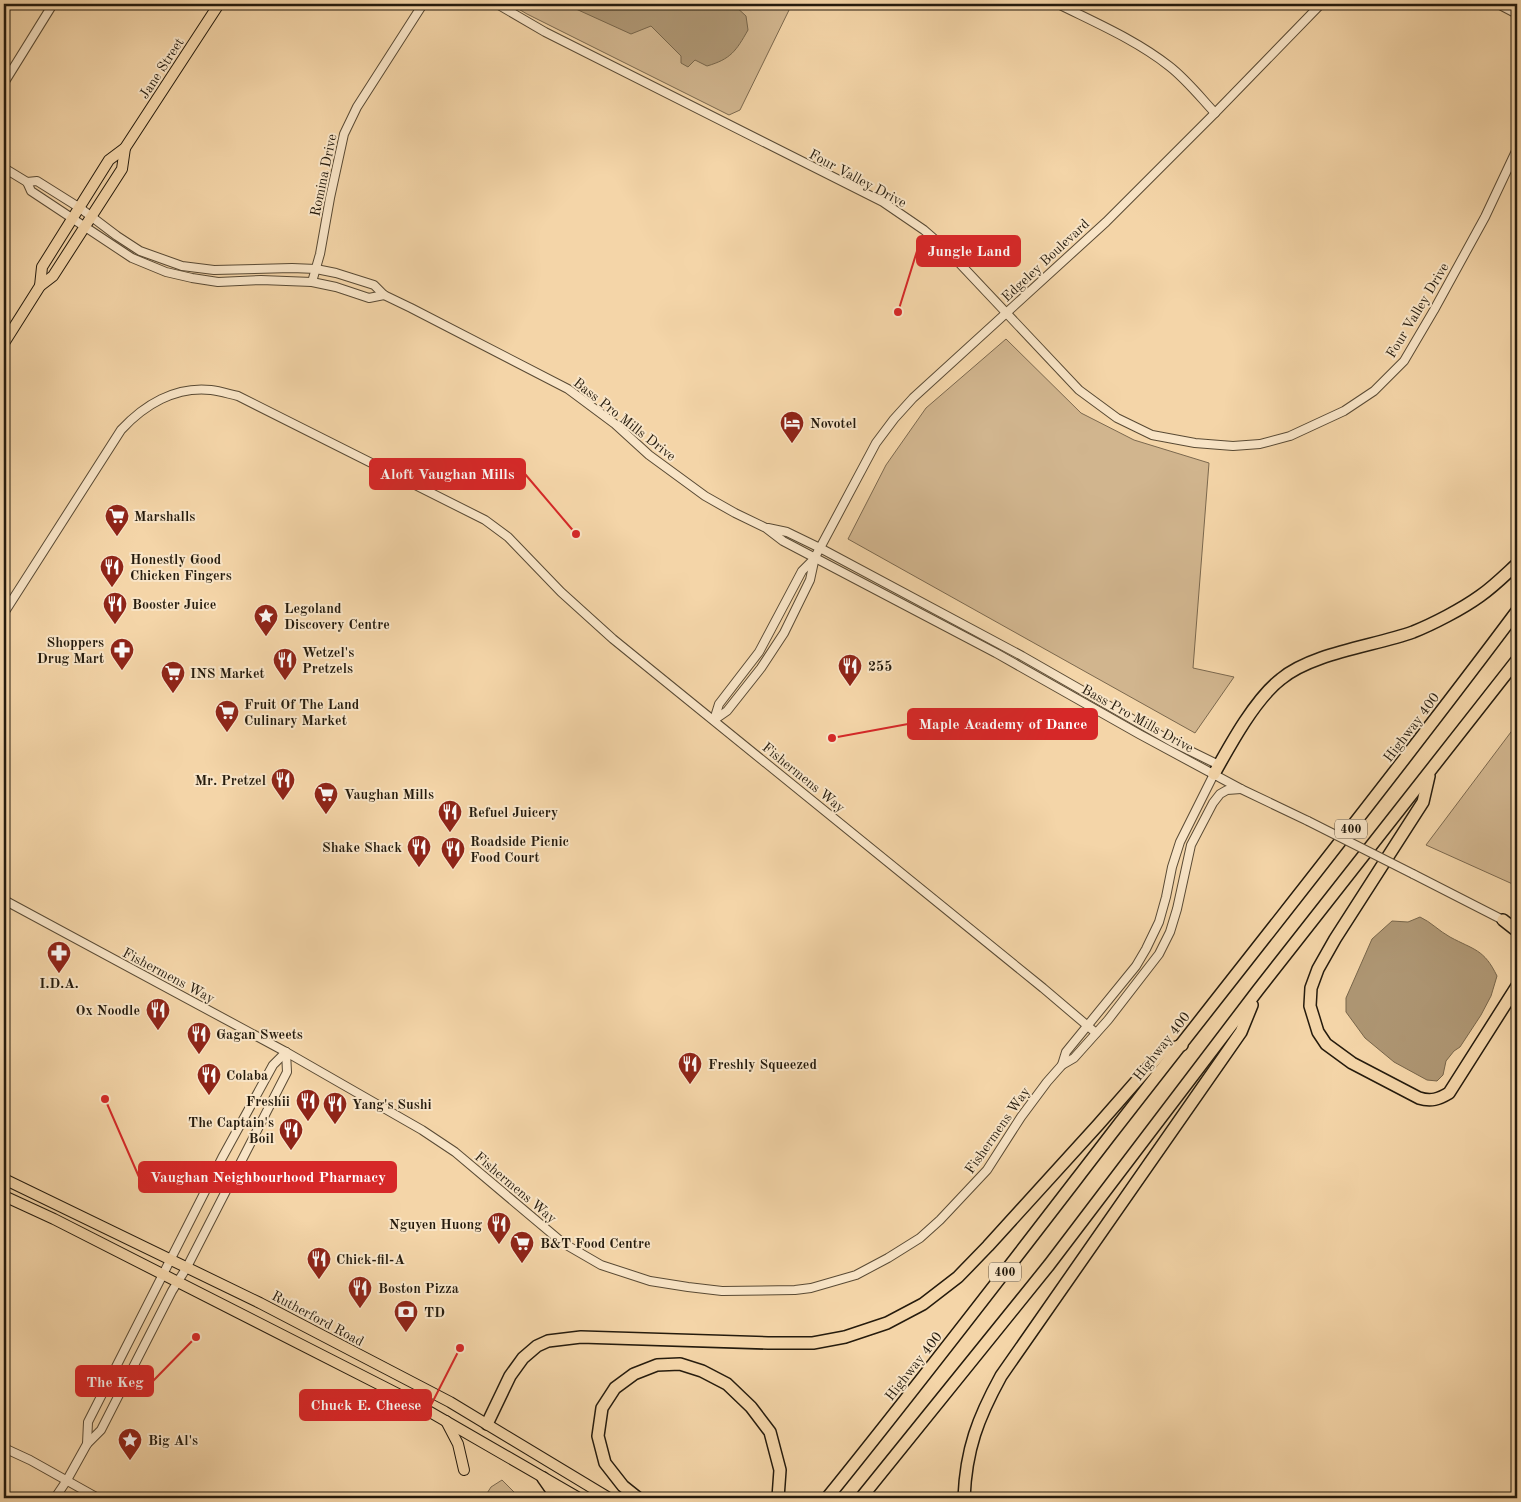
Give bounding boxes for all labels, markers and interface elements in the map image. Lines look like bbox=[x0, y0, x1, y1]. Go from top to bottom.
street label: Jane Street bbox=[137, 36, 187, 102]
street label: Romina Drive bbox=[308, 133, 340, 218]
street label: Four Valley Drive bbox=[807, 147, 909, 210]
street label: Edgeley Boulevard bbox=[999, 217, 1092, 305]
callout: Jungle Land bbox=[917, 236, 1020, 266]
text: Jungle Land bbox=[928, 245, 1010, 260]
street label: Four Valley Drive bbox=[1384, 261, 1452, 360]
street label: Bass Pro Mills Drive bbox=[571, 376, 678, 464]
hotel icon: Novotel bbox=[779, 410, 805, 444]
place label: Novotel bbox=[810, 417, 857, 431]
callout: Aloft Vaughan Mills bbox=[370, 459, 525, 489]
text: Aloft Vaughan Mills bbox=[380, 468, 514, 483]
supermarket icon: Marshalls bbox=[104, 503, 130, 537]
place label: Marshalls bbox=[134, 510, 195, 524]
place label: Honestly Good Chicken Fingers bbox=[130, 553, 232, 583]
restaurant icon: Honestly Good Chicken Fingers bbox=[99, 554, 125, 588]
restaurant icon: Booster Juice bbox=[102, 591, 128, 625]
place label: Booster Juice bbox=[132, 598, 216, 612]
place label: Legoland Discovery Centre bbox=[284, 602, 390, 632]
place icon: Legoland Discovery Centre bbox=[253, 603, 279, 637]
place label: Shoppers Drug Mart bbox=[37, 636, 104, 666]
pharmacy icon: Shoppers Drug Mart bbox=[109, 637, 135, 671]
place label: Wetzel's Pretzels bbox=[302, 646, 354, 676]
restaurant icon: Wetzel's Pretzels bbox=[272, 647, 298, 681]
restaurant icon: 255 bbox=[837, 653, 863, 687]
supermarket icon: INS Market bbox=[160, 660, 186, 694]
place label: 255 bbox=[868, 660, 892, 674]
place label: INS Market bbox=[190, 667, 265, 681]
street label: Bass Pro Mills Drive bbox=[1079, 682, 1196, 755]
street label: Highway 400 bbox=[1381, 690, 1442, 765]
place label: Fruit Of The Land Culinary Market bbox=[244, 698, 360, 728]
supermarket icon: Fruit Of The Land Culinary Market bbox=[214, 699, 240, 733]
callout: Maple Academy of Dance bbox=[908, 709, 1097, 739]
text: Maple Academy of Dance bbox=[919, 718, 1087, 733]
street label: Fishermens Way bbox=[759, 740, 848, 816]
restaurant icon: Mr. Pretzel bbox=[270, 767, 296, 801]
place label: Mr. Pretzel bbox=[195, 774, 266, 788]
supermarket icon: Vaughan Mills bbox=[313, 781, 339, 815]
place label: Vaughan Mills bbox=[344, 788, 434, 802]
restaurant icon: Refuel Juicery bbox=[437, 799, 463, 833]
place label: Refuel Juicery bbox=[468, 806, 558, 820]
road number: 400 bbox=[1335, 820, 1367, 839]
restaurant icon: Shake Shack bbox=[406, 834, 432, 868]
place label: Roadside Picnic Food Court bbox=[470, 835, 569, 865]
restaurant icon: Roadside Picnic Food Court bbox=[440, 836, 466, 870]
place label: Shake Shack bbox=[322, 841, 402, 855]
pharmacy icon: I.D.A. bbox=[46, 940, 72, 974]
street label: Fishermens Way bbox=[120, 946, 217, 1006]
place label: I.D.A. bbox=[39, 977, 79, 991]
restaurant icon: Ox Noodle bbox=[145, 997, 171, 1031]
place label: Ox Noodle bbox=[76, 1004, 140, 1018]
street label: Highway 400 bbox=[1131, 1010, 1193, 1084]
restaurant icon: Gagan Sweets bbox=[186, 1021, 212, 1055]
place label: Gagan Sweets bbox=[216, 1028, 303, 1042]
restaurant icon: Freshly Squeezed bbox=[677, 1051, 703, 1085]
place label: Freshly Squeezed bbox=[708, 1058, 817, 1072]
restaurant icon: Colaba bbox=[196, 1062, 222, 1096]
place label: Colaba bbox=[226, 1069, 268, 1083]
street label: Fishermens Way bbox=[963, 1084, 1033, 1176]
restaurant icon: Freshii bbox=[295, 1088, 321, 1122]
restaurant icon: Yang's Sushi bbox=[322, 1091, 348, 1125]
place label: Freshii bbox=[246, 1095, 290, 1109]
place label: Yang's Sushi bbox=[352, 1098, 432, 1112]
place label: The Captain's Boil bbox=[188, 1116, 274, 1146]
restaurant icon: The Captain's Boil bbox=[278, 1117, 304, 1151]
street label: Fishermens Way bbox=[472, 1150, 559, 1226]
callout: Vaughan Neighbourhood Pharmacy bbox=[139, 1162, 396, 1192]
text: Vaughan Neighbourhood Pharmacy bbox=[150, 1171, 386, 1186]
restaurant icon: Nguyen Huong bbox=[486, 1211, 512, 1245]
place label: Nguyen Huong bbox=[389, 1218, 482, 1232]
supermarket icon: B&T Food Centre bbox=[509, 1230, 535, 1264]
place label: B&T Food Centre bbox=[540, 1237, 651, 1251]
restaurant icon: Chick-fil-A bbox=[306, 1246, 332, 1280]
place label: Chick-fil-A bbox=[336, 1253, 405, 1267]
road number: 400 bbox=[989, 1262, 1021, 1282]
restaurant icon: Boston Pizza bbox=[347, 1275, 373, 1309]
place label: Boston Pizza bbox=[378, 1282, 459, 1296]
street label: Rutherford Road bbox=[269, 1289, 366, 1349]
bank icon: TD bbox=[393, 1299, 419, 1333]
place label: TD bbox=[424, 1306, 445, 1320]
street label: Highway 400 bbox=[883, 1330, 945, 1404]
callout: The Keg bbox=[76, 1366, 153, 1396]
text: The Keg bbox=[86, 1376, 144, 1391]
callout: Chuck E. Cheese bbox=[300, 1390, 431, 1420]
text: Chuck E. Cheese bbox=[311, 1399, 421, 1414]
place icon: Big Al's bbox=[117, 1427, 143, 1461]
place label: Big Al's bbox=[148, 1434, 198, 1448]

